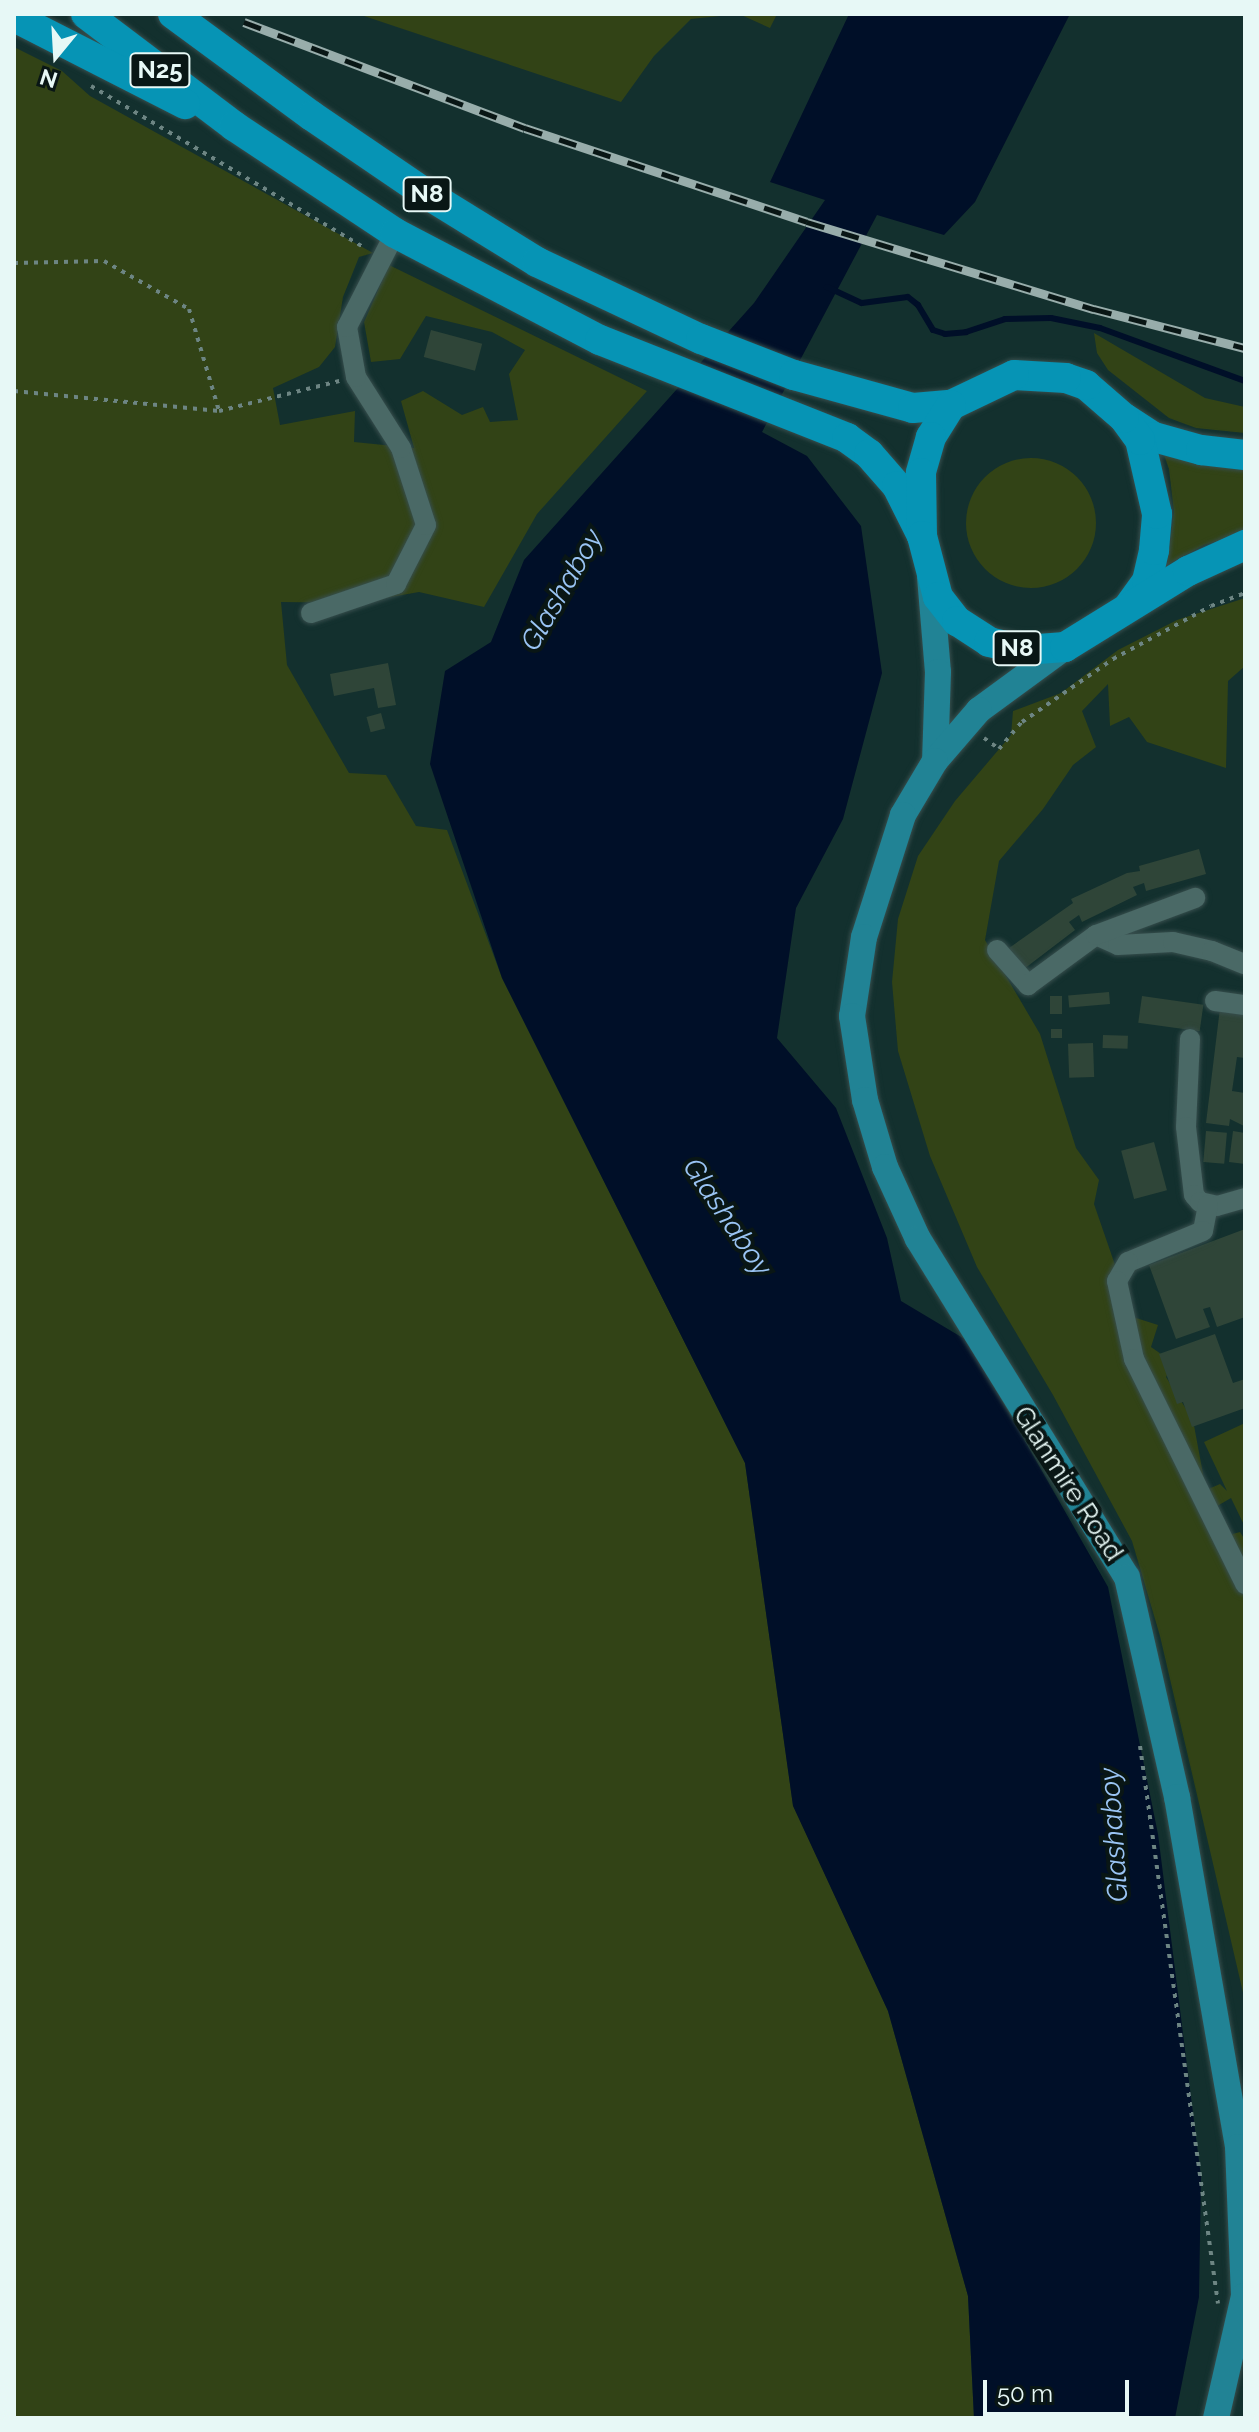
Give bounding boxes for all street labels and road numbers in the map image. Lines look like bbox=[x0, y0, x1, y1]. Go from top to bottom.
road number: N25 bbox=[128, 50, 192, 90]
road number: N8 bbox=[401, 174, 453, 214]
road number: N8 bbox=[991, 628, 1043, 668]
street label: Glanmire Road bbox=[1007, 1401, 1129, 1567]

